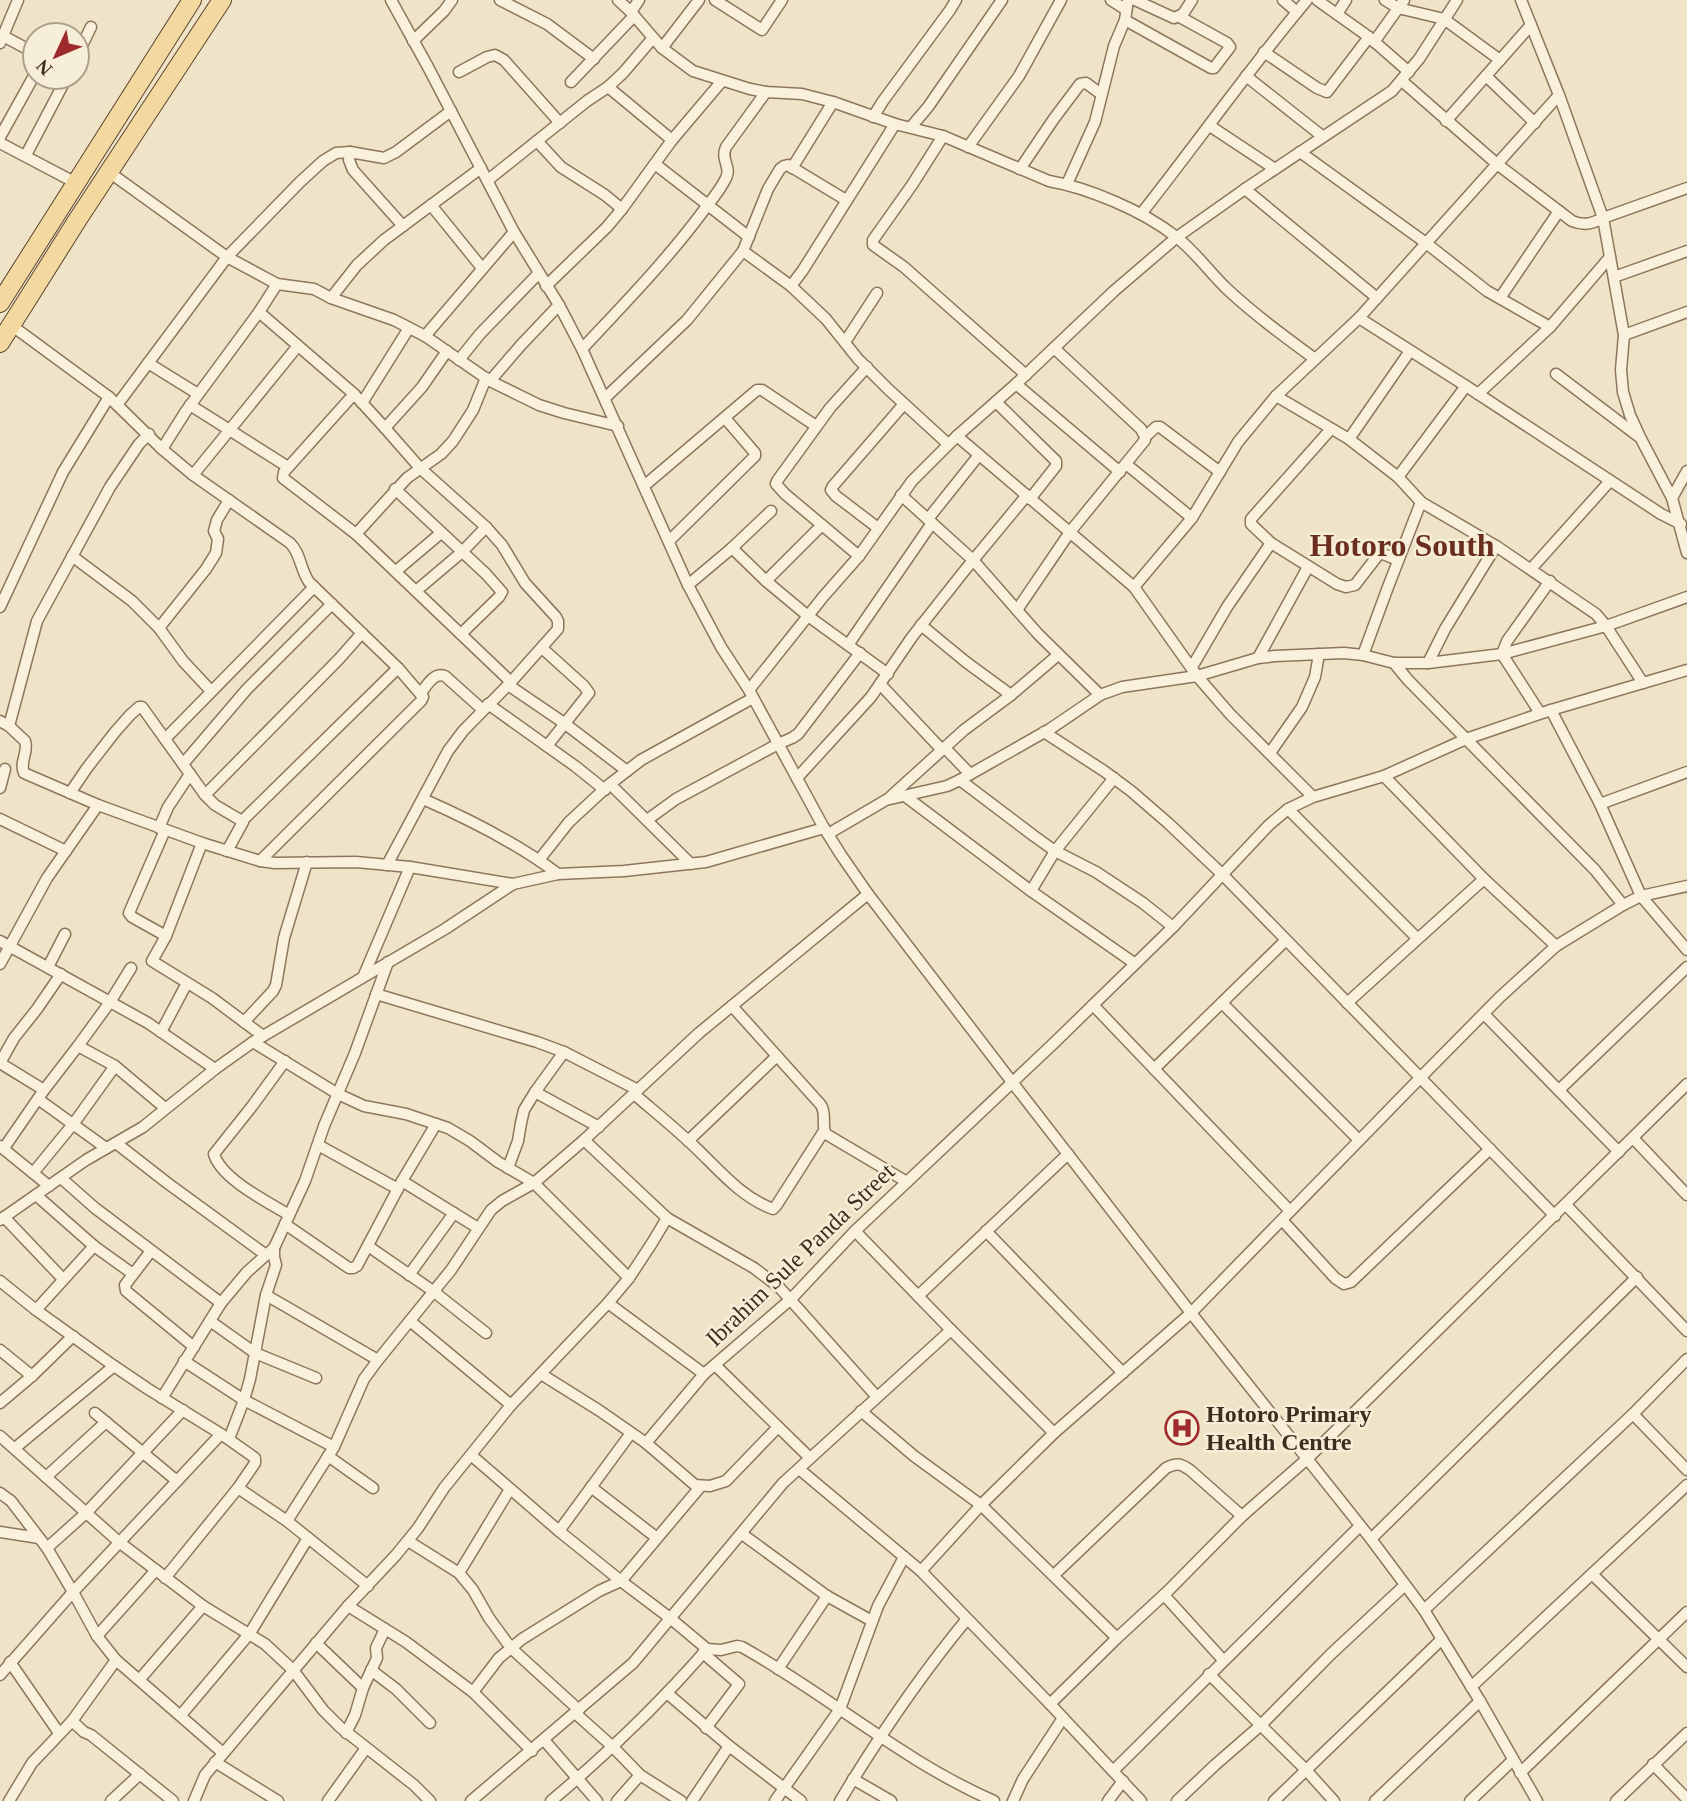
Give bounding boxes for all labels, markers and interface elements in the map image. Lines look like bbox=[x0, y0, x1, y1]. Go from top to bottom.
north arrow bbox=[21, 21, 91, 91]
text: N bbox=[32, 55, 56, 80]
district label: Hotoro South bbox=[1309, 527, 1495, 563]
street label: Ibrahim Sule Panda Street bbox=[701, 1158, 900, 1352]
place label: Hotoro Primary Health Centre bbox=[1206, 1401, 1372, 1455]
hospital icon: Hotoro Primary Health Centre bbox=[1163, 1409, 1201, 1447]

